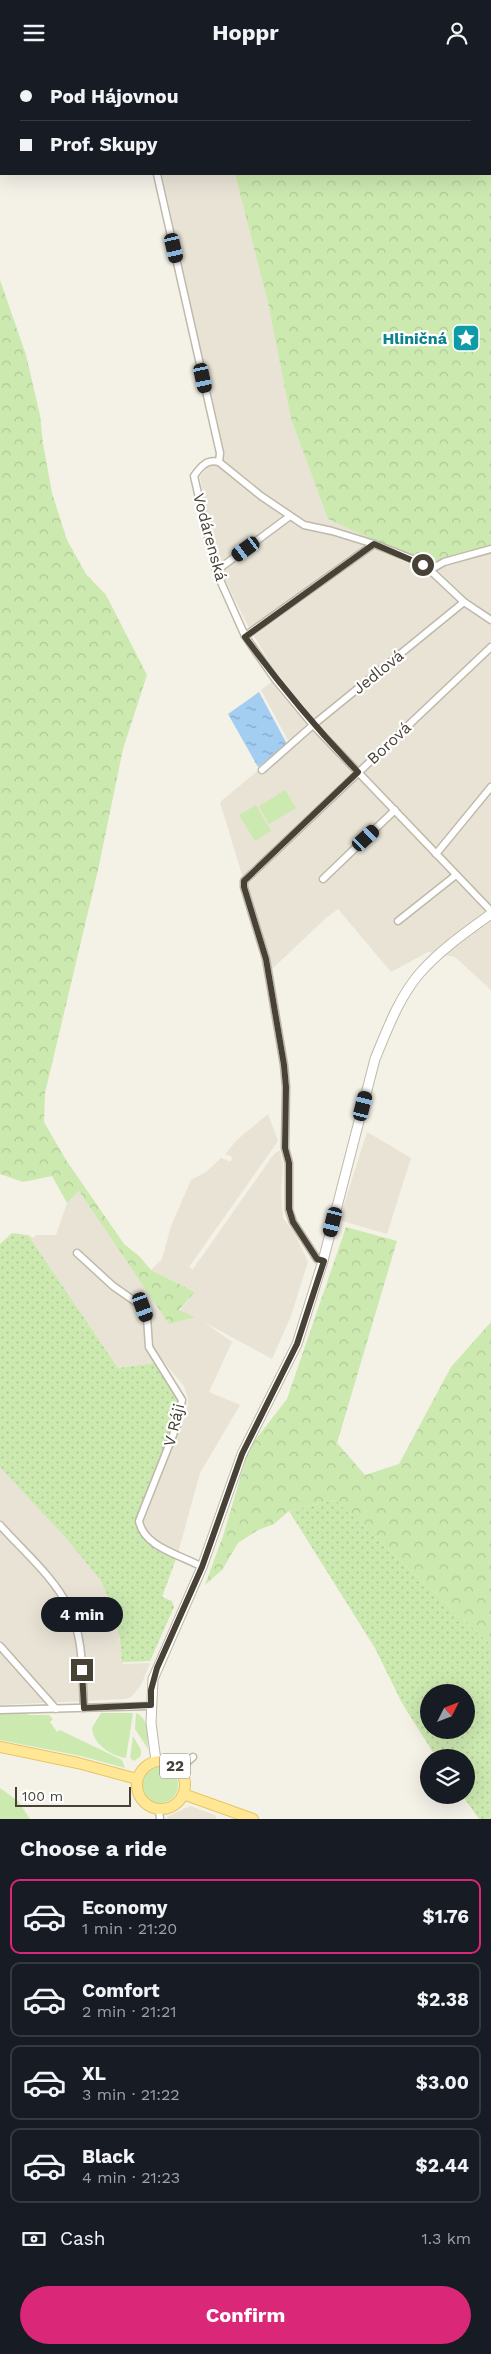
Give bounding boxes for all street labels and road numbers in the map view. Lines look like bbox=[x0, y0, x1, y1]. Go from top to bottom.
street label: Vodárenská bbox=[189, 491, 231, 583]
street label: Jedlová bbox=[349, 646, 407, 698]
street label: Borová bbox=[363, 718, 415, 768]
street label: V Ráji bbox=[160, 1402, 188, 1448]
road number: 22 bbox=[160, 1753, 190, 1779]

